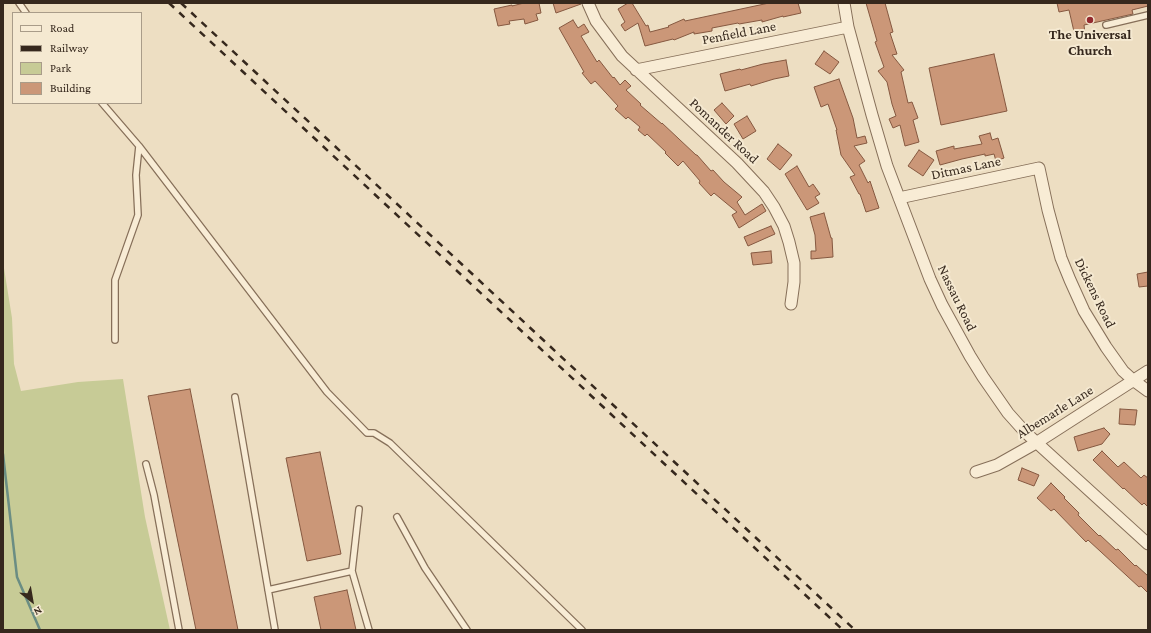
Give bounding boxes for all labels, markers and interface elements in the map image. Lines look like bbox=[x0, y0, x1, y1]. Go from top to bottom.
legend bbox=[12, 12, 142, 104]
marker: The Universal Church bbox=[1085, 15, 1095, 25]
street label: Penfield Lane bbox=[701, 18, 777, 48]
text: Road bbox=[50, 21, 74, 35]
place label: The Universal Church bbox=[1049, 27, 1131, 60]
text: Railway bbox=[50, 41, 88, 55]
text: Park bbox=[50, 61, 71, 75]
text: Building bbox=[50, 81, 91, 95]
street label: Pomander Road bbox=[686, 95, 762, 167]
street label: Ditmas Lane bbox=[930, 152, 1002, 184]
street label: Dickens Road bbox=[1071, 255, 1119, 331]
street label: Nassau Road bbox=[934, 262, 980, 334]
street label: Albemarle Lane bbox=[1014, 382, 1096, 442]
north arrow bbox=[12, 581, 52, 621]
text: N bbox=[32, 604, 44, 618]

